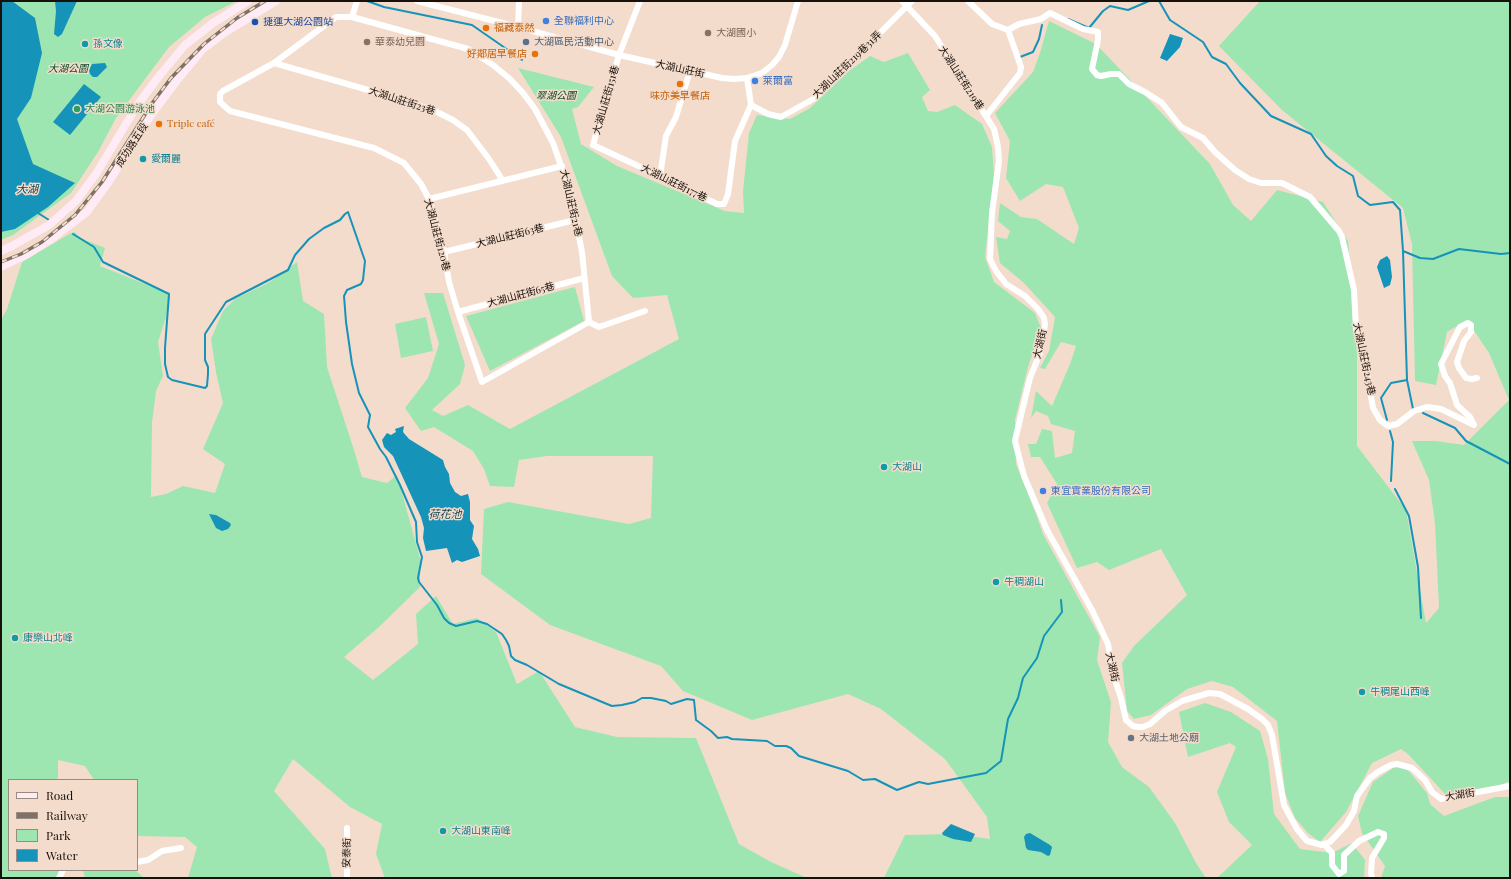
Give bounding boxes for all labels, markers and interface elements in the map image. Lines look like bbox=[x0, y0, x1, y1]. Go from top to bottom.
place label: 全聯福利中心 bbox=[554, 15, 614, 27]
place label: 捷運大湖公園站 bbox=[263, 16, 333, 28]
marker: 全聯福利中心 bbox=[541, 16, 551, 26]
marker: 捷運大湖公園站 bbox=[250, 17, 260, 27]
place label: 福藏泰然 bbox=[494, 22, 534, 34]
marker: 福藏泰然 bbox=[481, 23, 491, 33]
place label: 大湖國小 bbox=[716, 27, 756, 39]
marker: 大湖國小 bbox=[703, 28, 713, 38]
street label: 大湖山莊街219巷31弄 bbox=[810, 29, 884, 101]
place label: 華泰幼兒園 bbox=[375, 36, 425, 48]
place label: 大湖區民活動中心 bbox=[534, 36, 614, 48]
marker: 華泰幼兒園 bbox=[362, 37, 372, 47]
marker: 大湖區民活動中心 bbox=[521, 37, 531, 47]
place label: 孫文像 bbox=[93, 38, 123, 50]
marker: 孫文像 bbox=[80, 39, 90, 49]
street label: 大湖山莊街219巷 bbox=[936, 44, 986, 112]
place label: 好鄰居早餐店 bbox=[467, 48, 527, 60]
marker: 好鄰居早餐店 bbox=[530, 49, 540, 59]
street label: 大湖山莊街 bbox=[654, 58, 706, 80]
park label: 大湖公園 bbox=[48, 63, 88, 75]
street label: 大湖山莊街151巷 bbox=[590, 64, 622, 136]
place label: 萊爾富 bbox=[763, 75, 793, 87]
marker: 萊爾富 bbox=[750, 76, 760, 86]
marker: 味亦美早餐店 bbox=[675, 79, 685, 89]
street label: 大湖山莊街23巷 bbox=[367, 85, 437, 117]
park label: 翠湖公園 bbox=[536, 90, 576, 102]
place label: 味亦美早餐店 bbox=[650, 90, 710, 102]
place label: 大湖公園游泳池 bbox=[85, 103, 155, 115]
marker: 大湖公園游泳池 bbox=[72, 104, 82, 114]
place label: Triple café bbox=[167, 118, 215, 130]
marker: Triple café bbox=[154, 119, 164, 129]
street label: 成功路五段 bbox=[113, 121, 151, 169]
place label: 愛爾麗 bbox=[151, 153, 181, 165]
marker: 愛爾麗 bbox=[138, 154, 148, 164]
street label: 大湖山莊街177巷 bbox=[639, 162, 709, 204]
street label: 大湖山莊街21巷 bbox=[557, 168, 585, 238]
water label: 大湖 bbox=[16, 183, 38, 197]
street label: 大湖山莊街120巷 bbox=[422, 197, 452, 273]
street label: 大湖山莊街63巷 bbox=[475, 222, 545, 250]
street label: 大湖山莊街65巷 bbox=[486, 280, 556, 310]
street label: 大湖山莊街243巷 bbox=[1350, 322, 1378, 396]
street label: 大湖街 bbox=[1031, 328, 1049, 360]
place label: 大湖山 bbox=[892, 461, 922, 473]
marker: 大湖山 bbox=[879, 462, 889, 472]
place label: 東宜實業股份有限公司 bbox=[1051, 485, 1151, 497]
marker: 東宜實業股份有限公司 bbox=[1038, 486, 1048, 496]
water label: 荷花池 bbox=[429, 508, 461, 522]
place label: 牛稠湖山 bbox=[1004, 576, 1044, 588]
marker: 牛稠湖山 bbox=[991, 577, 1001, 587]
place label: 康樂山北峰 bbox=[23, 632, 73, 644]
marker: 康樂山北峰 bbox=[10, 633, 20, 643]
street label: 大湖街 bbox=[1103, 651, 1121, 683]
place label: 牛稠尾山西峰 bbox=[1370, 686, 1430, 698]
marker: 牛稠尾山西峰 bbox=[1357, 687, 1367, 697]
place label: 大湖土地公廟 bbox=[1139, 732, 1199, 744]
marker: 大湖土地公廟 bbox=[1126, 733, 1136, 743]
legend bbox=[8, 779, 138, 871]
text: Road bbox=[46, 787, 73, 803]
street label: 大湖街 bbox=[1444, 787, 1476, 803]
text: Railway bbox=[46, 807, 88, 823]
place label: 大湖山東南峰 bbox=[451, 825, 511, 837]
marker: 大湖山東南峰 bbox=[438, 826, 448, 836]
text: Park bbox=[46, 827, 71, 843]
street label: 安泰街 bbox=[341, 838, 353, 868]
text: Water bbox=[46, 847, 78, 863]

